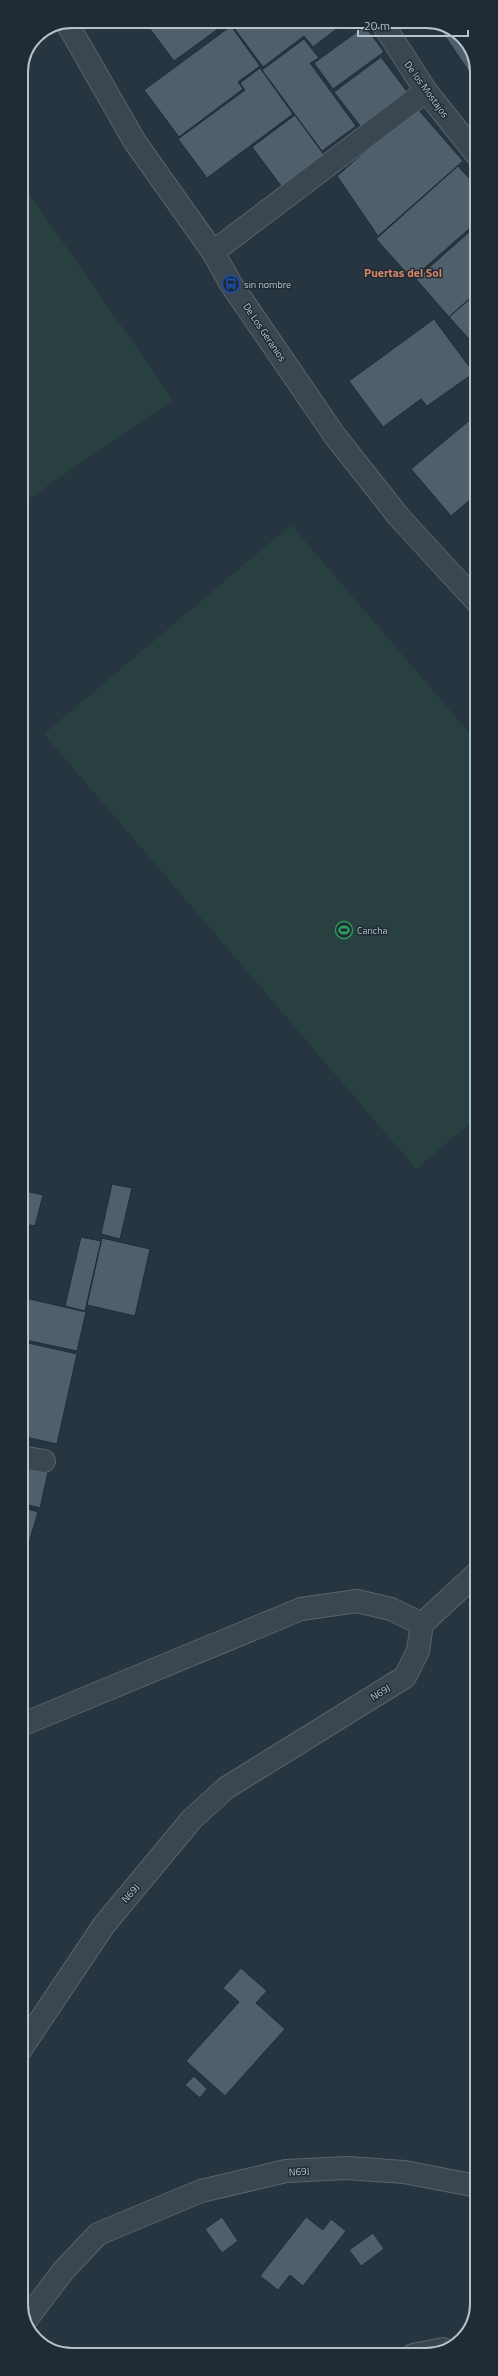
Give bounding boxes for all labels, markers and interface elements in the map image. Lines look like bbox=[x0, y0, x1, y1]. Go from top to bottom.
scale bar bbox=[358, 12, 468, 38]
text: 20 m bbox=[364, 16, 390, 35]
street label: De los Mostajos bbox=[401, 58, 453, 121]
district label: Puertas del Sol bbox=[364, 263, 442, 282]
bus stop icon: sin nombre bbox=[221, 274, 241, 294]
place label: sin nombre bbox=[244, 277, 291, 292]
street label: De Los Geranios bbox=[239, 300, 290, 365]
sports icon: Cancha bbox=[334, 920, 354, 940]
place label: Cancha bbox=[357, 923, 388, 938]
street label: N69J bbox=[367, 1680, 393, 1704]
street label: N69J bbox=[118, 1880, 143, 1906]
street label: N69J bbox=[288, 2163, 310, 2180]

